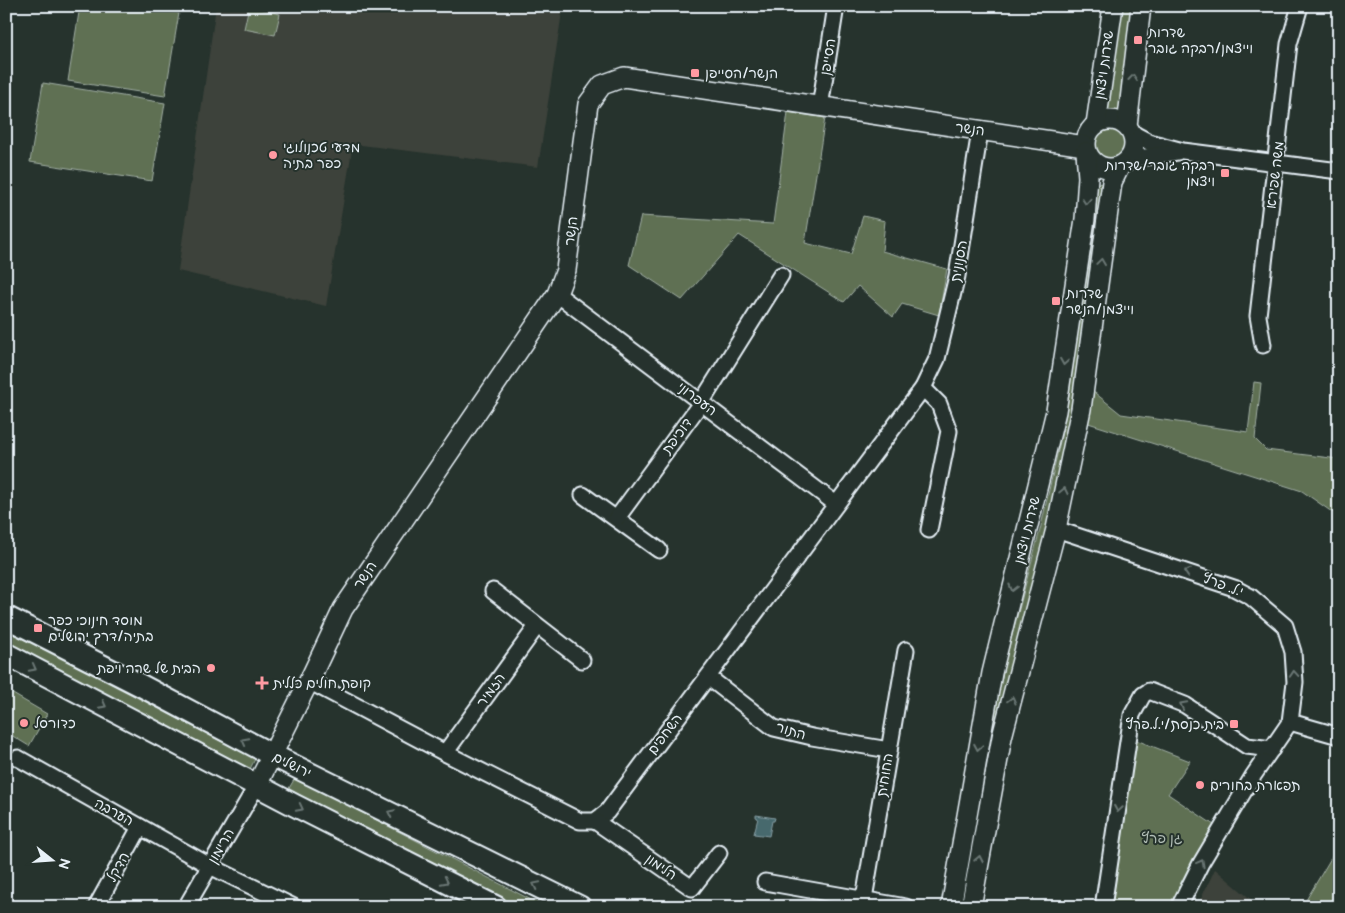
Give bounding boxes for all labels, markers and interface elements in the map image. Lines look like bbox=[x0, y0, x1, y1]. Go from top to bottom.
place label: שדרות וייצמן/רבקה גובר bbox=[1147, 24, 1253, 57]
street label: שדרות ויצמן bbox=[1091, 29, 1117, 101]
marker: שדרות וייצמן/רבקה גובר bbox=[1132, 34, 1144, 46]
street label: הסייפן bbox=[817, 37, 839, 77]
place label: הנשר/הסייפן bbox=[705, 65, 778, 82]
marker: הנשר/הסייפן bbox=[689, 67, 701, 79]
one-way arrow bbox=[1127, 74, 1138, 82]
street label: הנשר bbox=[954, 119, 986, 139]
place label: מדעי טכנולוגי כפר בתיה bbox=[283, 139, 360, 172]
street label: משה שפירא bbox=[1262, 140, 1288, 210]
marker: מדעי טכנולוגי כפר בתיה bbox=[267, 149, 279, 161]
place label: רבקה גובר/שדרות ויצמן bbox=[1104, 157, 1215, 190]
marker: רבקה גובר/שדרות ויצמן bbox=[1219, 167, 1231, 179]
one-way arrow bbox=[1081, 197, 1092, 205]
street label: הנשר bbox=[561, 215, 581, 247]
street label: הסנונית bbox=[947, 239, 971, 283]
one-way arrow bbox=[1095, 257, 1106, 265]
place label: שדרות וייצמן/הנשר bbox=[1065, 285, 1134, 318]
marker: שדרות וייצמן/הנשר bbox=[1050, 295, 1062, 307]
one-way arrow bbox=[1059, 357, 1069, 366]
street label: העפרוני bbox=[674, 379, 720, 419]
street label: דוכיפת bbox=[658, 414, 696, 458]
one-way arrow bbox=[1058, 487, 1069, 495]
street label: שדרות ויצמן bbox=[1010, 494, 1044, 566]
street label: הנשר bbox=[350, 558, 380, 592]
one-way arrow bbox=[1183, 568, 1191, 578]
street label: י.ל. פרץ bbox=[1200, 569, 1246, 601]
one-way arrow bbox=[1008, 584, 1019, 593]
place label: מוסד חינוכי כפר בתיה/דרך ירושלים bbox=[48, 612, 153, 645]
marker: מוסד חינוכי כפר בתיה/דרך ירושלים bbox=[32, 622, 44, 634]
place label: הבית של שרה ויפת bbox=[96, 660, 201, 677]
one-way arrow bbox=[28, 662, 37, 672]
marker: הבית של שרה ויפת bbox=[205, 662, 217, 674]
one-way arrow bbox=[1289, 669, 1300, 677]
street label: הזמיר bbox=[473, 670, 509, 710]
place label: קופת חולים כללית bbox=[272, 675, 371, 692]
marker: קופת חולים כללית bbox=[255, 676, 269, 690]
one-way arrow bbox=[1006, 695, 1017, 704]
one-way arrow bbox=[98, 699, 107, 709]
one-way arrow bbox=[1179, 701, 1188, 711]
street label: השחפים bbox=[644, 710, 686, 758]
place label: כדורסל bbox=[34, 715, 76, 732]
place label: בית כנסת/י.ל.פרץ bbox=[1125, 716, 1224, 733]
marker: כדורסל bbox=[18, 717, 30, 729]
street label: התור bbox=[774, 718, 808, 744]
marker: בית כנסת/י.ל.פרץ bbox=[1228, 718, 1240, 730]
one-way arrow bbox=[242, 737, 251, 747]
one-way arrow bbox=[974, 743, 984, 752]
street label: ירושלים bbox=[270, 748, 314, 782]
street label: החוחית bbox=[873, 752, 897, 798]
place label: תפארת בחורים bbox=[1210, 777, 1301, 794]
marker: תפארת בחורים bbox=[1194, 779, 1206, 791]
street label: הערבה bbox=[91, 794, 137, 830]
one-way arrow bbox=[295, 802, 304, 812]
one-way arrow bbox=[1113, 805, 1123, 813]
one-way arrow bbox=[387, 810, 396, 820]
street label: הרימון bbox=[204, 825, 238, 867]
park label: גן פרץ bbox=[1142, 830, 1183, 847]
north arrow bbox=[28, 836, 78, 886]
street label: הדקל bbox=[103, 849, 133, 885]
street label: הלימון bbox=[642, 850, 680, 884]
one-way arrow bbox=[974, 854, 984, 863]
text: N bbox=[54, 856, 74, 871]
one-way arrow bbox=[1195, 860, 1205, 869]
one-way arrow bbox=[440, 875, 449, 885]
one-way arrow bbox=[533, 881, 542, 891]

